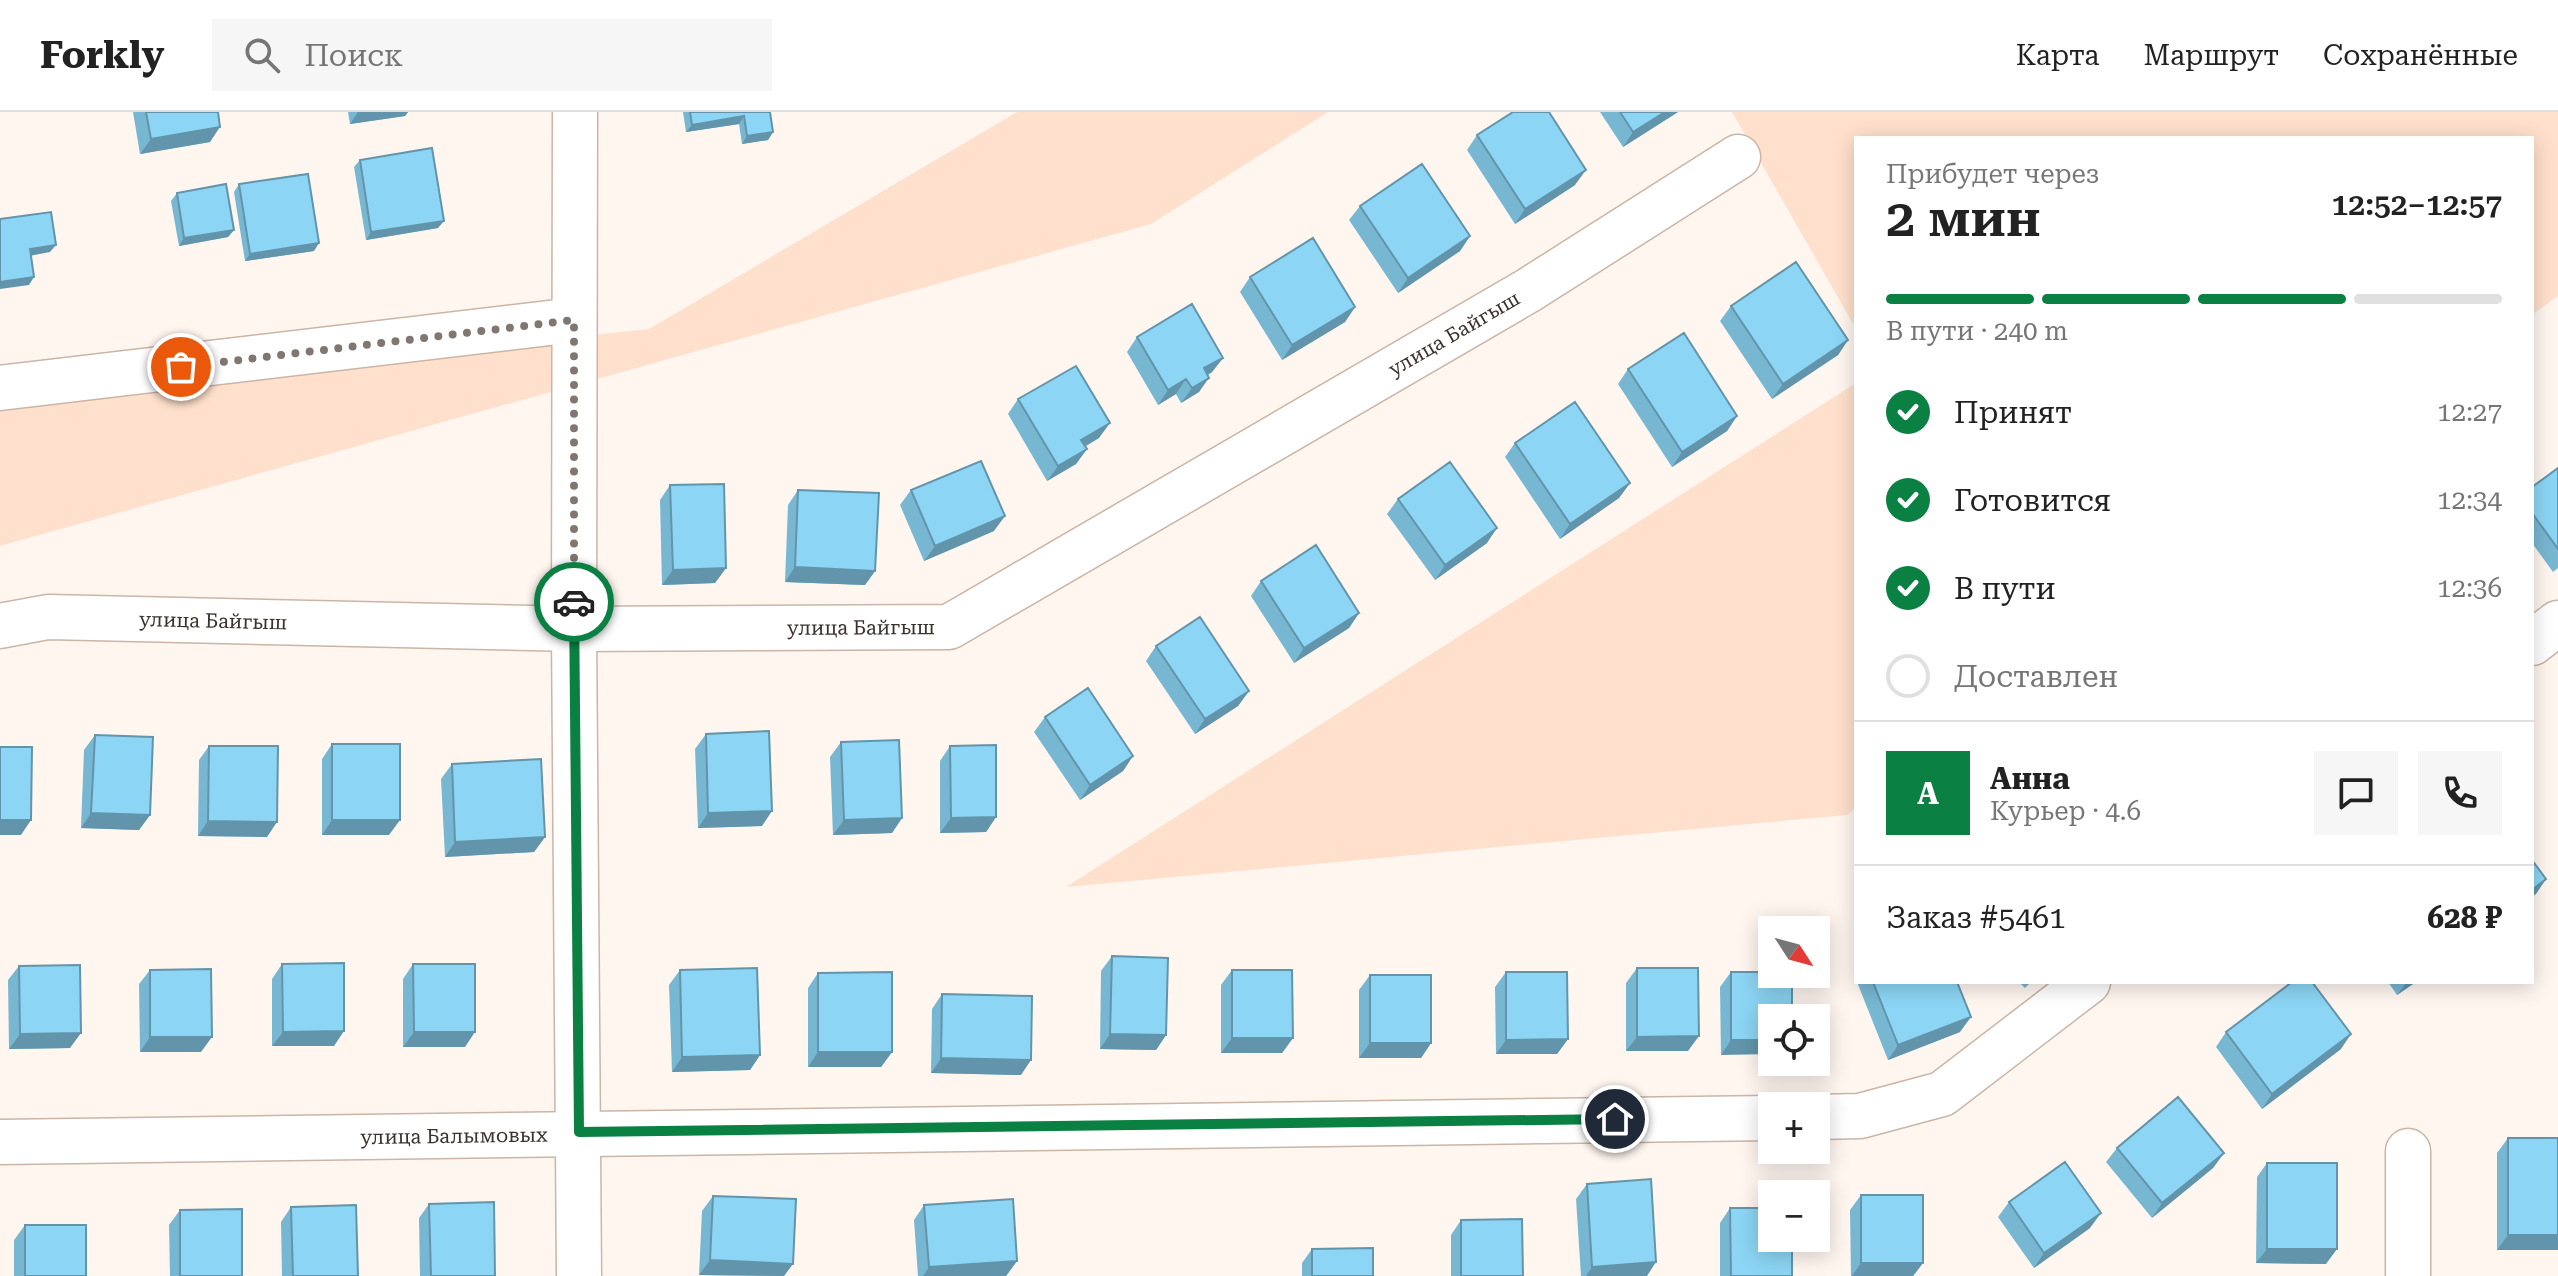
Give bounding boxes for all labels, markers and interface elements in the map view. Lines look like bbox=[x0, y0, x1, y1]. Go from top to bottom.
search box bbox=[212, 19, 772, 91]
text: Forkly bbox=[40, 33, 164, 77]
icon: search bbox=[240, 33, 284, 77]
text: Поиск bbox=[304, 38, 403, 73]
text: Карта bbox=[2016, 39, 2100, 72]
text: Маршрут bbox=[2144, 39, 2279, 72]
text: Сохранённые bbox=[2323, 39, 2518, 72]
text: Прибудет через bbox=[1886, 159, 2100, 189]
text: 12:52–12:57 bbox=[2332, 187, 2502, 222]
text: 2 мин bbox=[1886, 188, 2041, 249]
street label: улица Байгыш bbox=[1384, 286, 1524, 381]
text: В пути · 240 m bbox=[1886, 316, 2068, 346]
pin bbox=[147, 333, 215, 401]
icon: bag bbox=[159, 345, 203, 389]
icon: check bbox=[1886, 390, 1930, 434]
text: Принят bbox=[1954, 395, 2072, 430]
text: 12:27 bbox=[2437, 397, 2502, 427]
icon: check bbox=[1886, 478, 1930, 522]
text: Готовится bbox=[1954, 483, 2111, 518]
text: 12:34 bbox=[2437, 485, 2502, 515]
courier bbox=[534, 562, 614, 642]
icon: check bbox=[1886, 566, 1930, 610]
text: В пути bbox=[1954, 571, 2056, 606]
text: 12:36 bbox=[2437, 573, 2502, 603]
icon: car bbox=[552, 580, 596, 624]
street label: улица Байгыш bbox=[139, 607, 287, 634]
street label: улица Байгыш bbox=[787, 615, 935, 640]
text: Доставлен bbox=[1954, 659, 2118, 694]
button: chat bbox=[2314, 751, 2398, 835]
button: phone bbox=[2418, 751, 2502, 835]
text: Анна bbox=[1990, 761, 2070, 796]
text: А bbox=[1917, 776, 1939, 811]
text: Курьер · 4.6 bbox=[1990, 796, 2141, 826]
text: Заказ #5461 bbox=[1886, 900, 2066, 935]
text: 628 ₽ bbox=[2427, 900, 2502, 935]
north arrow bbox=[1758, 916, 1830, 988]
map controls bbox=[1758, 916, 1830, 1252]
button: locate bbox=[1758, 1004, 1830, 1076]
pin bbox=[1581, 1085, 1649, 1153]
button: + bbox=[1758, 1092, 1830, 1164]
icon: home bbox=[1593, 1097, 1637, 1141]
street label: улица Балымовых bbox=[360, 1123, 548, 1149]
button: − bbox=[1758, 1180, 1830, 1252]

